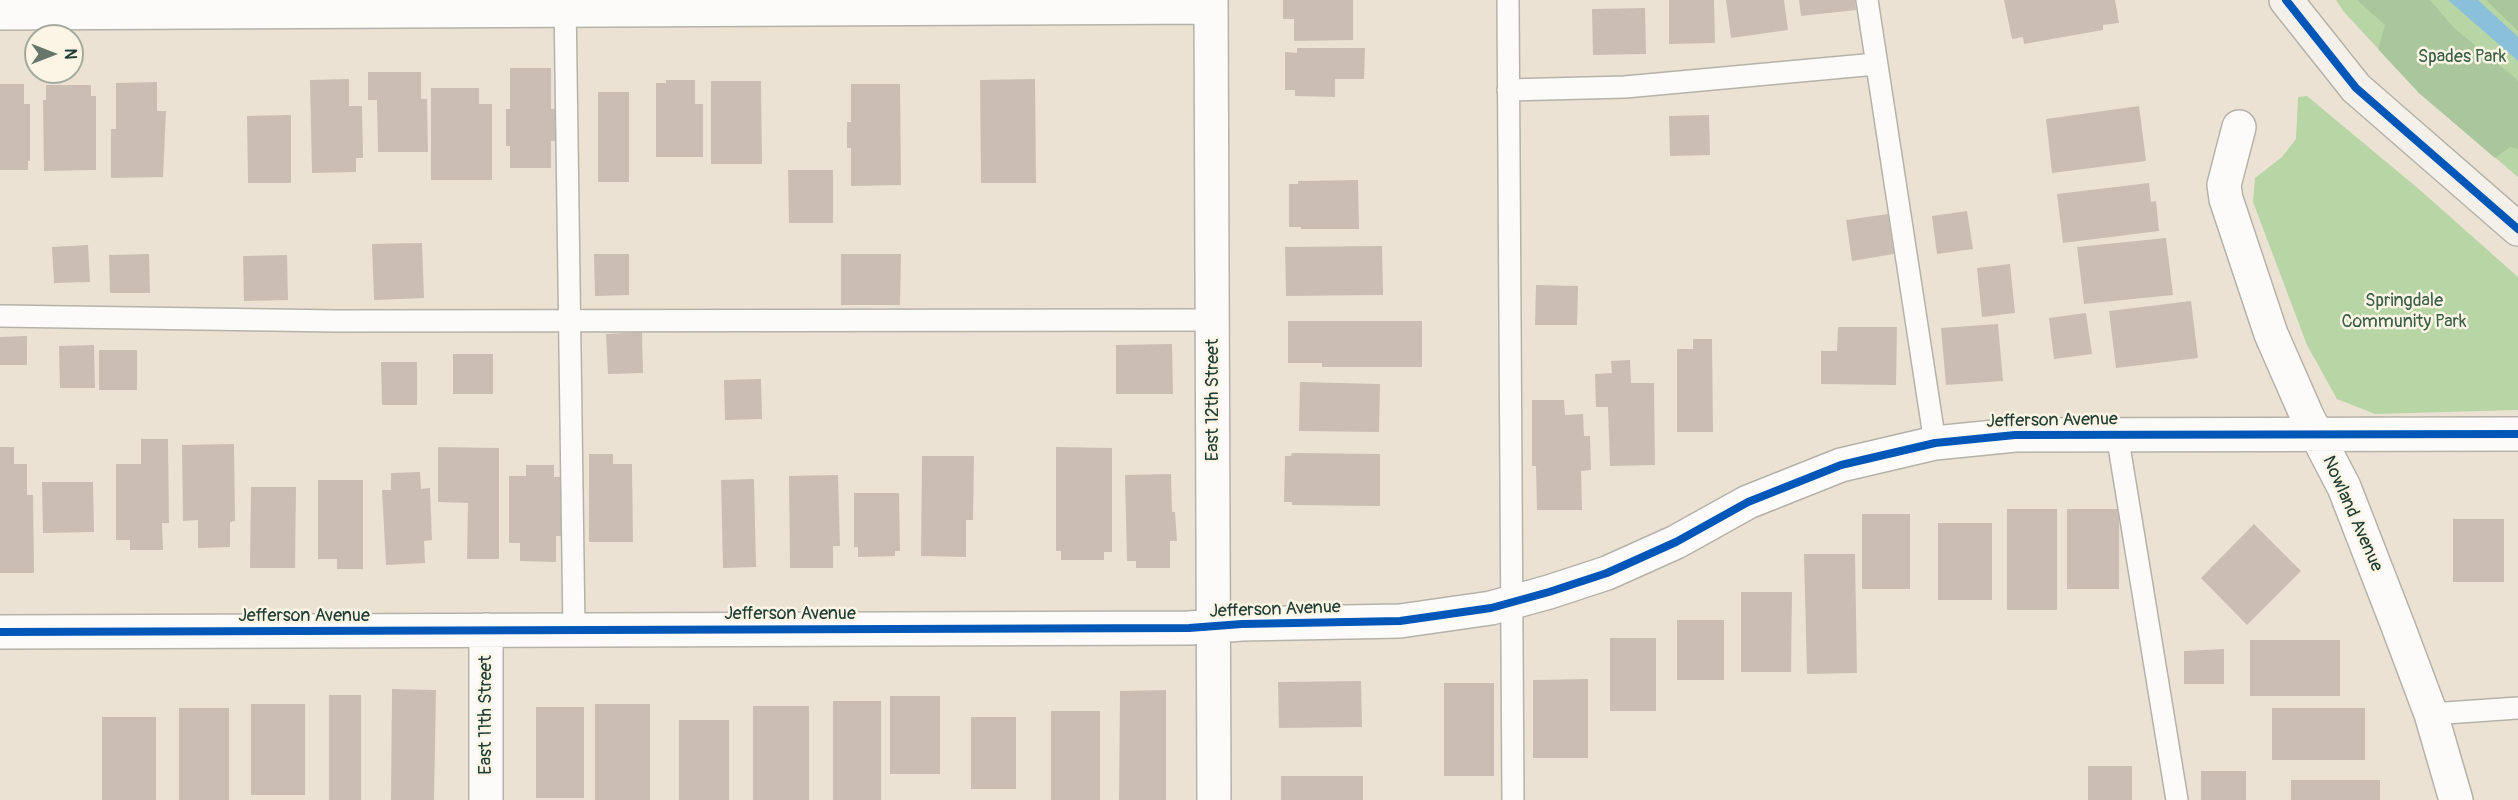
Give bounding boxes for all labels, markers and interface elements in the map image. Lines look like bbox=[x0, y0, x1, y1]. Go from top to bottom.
north arrow bbox=[24, 24, 84, 84]
park label: Spades Park bbox=[2418, 46, 2506, 68]
text: N bbox=[60, 49, 80, 59]
park label: Springdale Community Park bbox=[2341, 290, 2467, 332]
street label: East 12th Street bbox=[1202, 339, 1224, 461]
street label: Jefferson Avenue bbox=[1986, 409, 2118, 433]
street label: Nowland Avenue bbox=[2317, 453, 2387, 575]
street label: Jefferson Avenue bbox=[1209, 597, 1341, 623]
street label: Jefferson Avenue bbox=[724, 603, 856, 625]
street label: Jefferson Avenue bbox=[238, 605, 370, 627]
street label: East 11th Street bbox=[475, 655, 497, 775]

